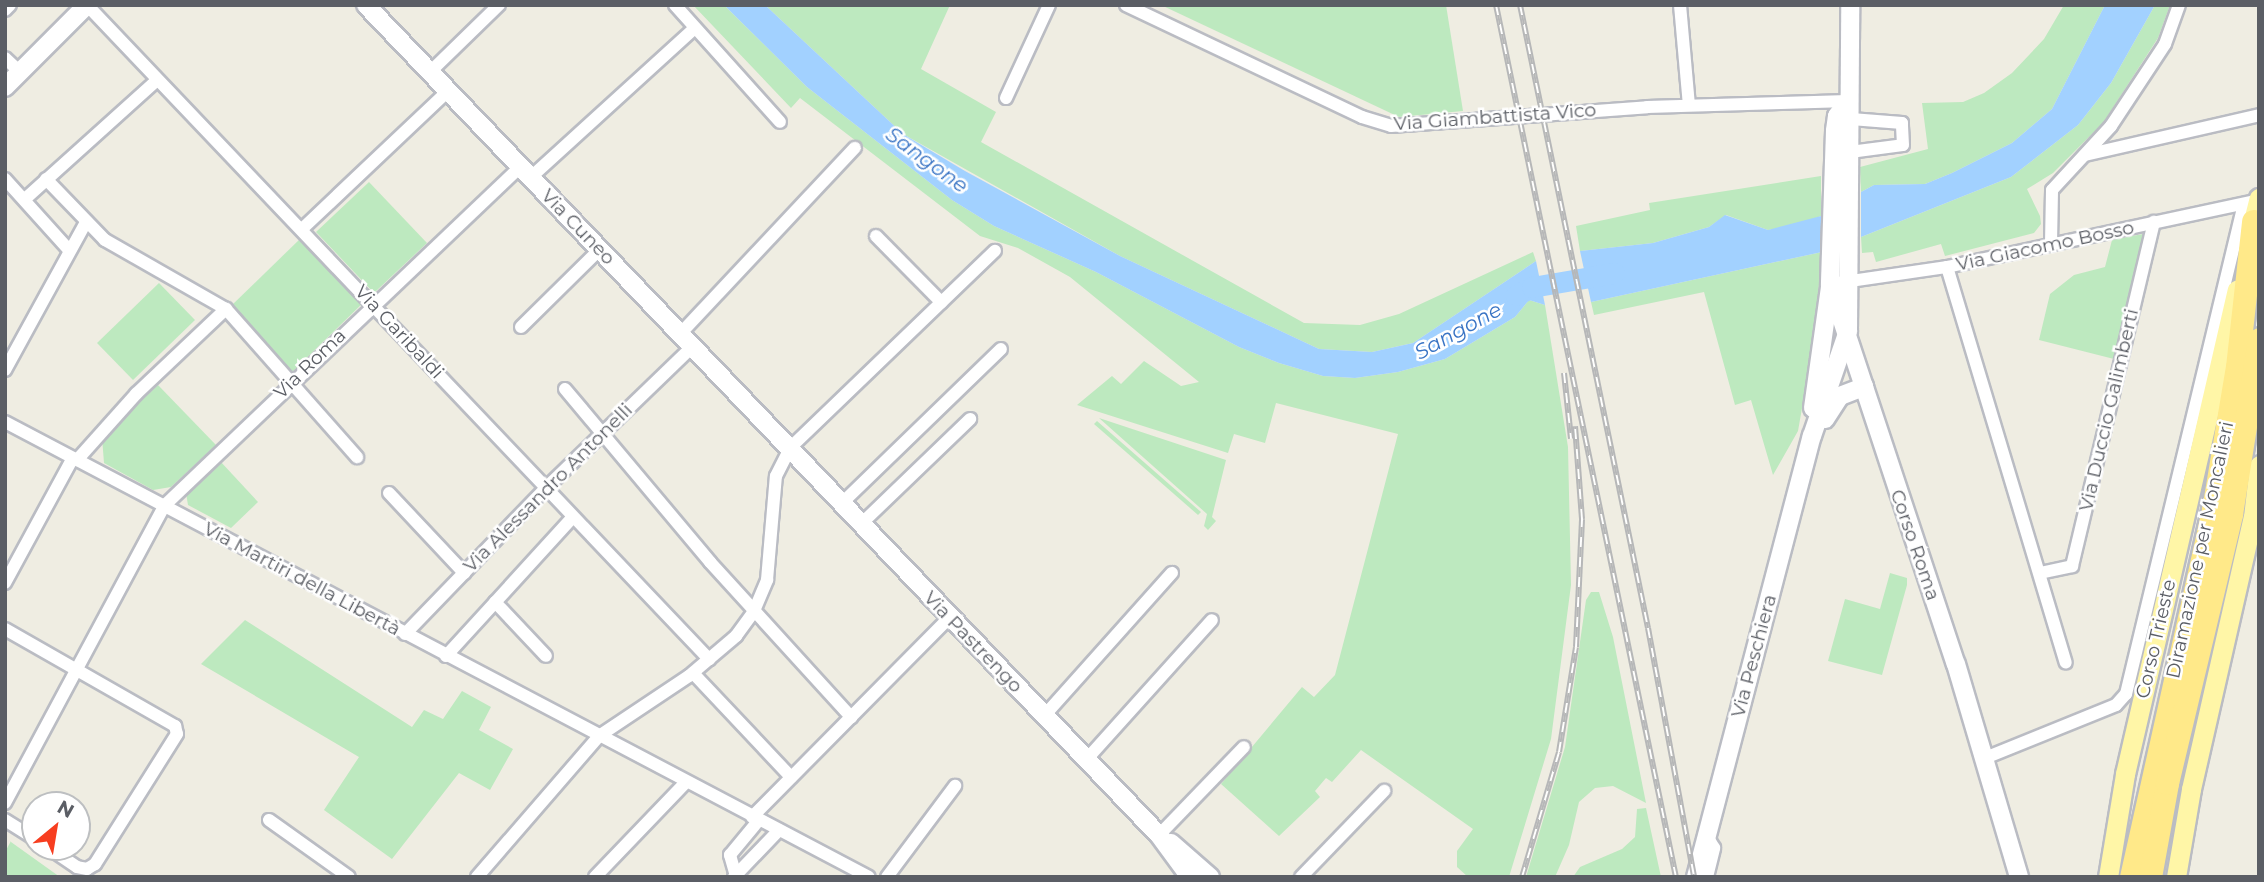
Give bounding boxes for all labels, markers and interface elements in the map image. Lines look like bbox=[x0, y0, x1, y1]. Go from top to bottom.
street label: Via Giambattista Vico bbox=[1393, 99, 1597, 135]
water label: Sangone bbox=[881, 122, 973, 198]
street label: Via Cuneo bbox=[536, 184, 620, 270]
street label: Via Giacomo Bosso bbox=[1954, 216, 2136, 276]
street label: Via Garibaldi bbox=[350, 280, 448, 384]
water label: Sangone bbox=[1410, 297, 1506, 365]
street label: Via Duccio Galimberti bbox=[2075, 307, 2143, 513]
street label: Via Roma bbox=[269, 324, 351, 404]
street label: Via Alessandro Antonelli bbox=[459, 399, 637, 577]
street label: Diramazione per Moncalieri bbox=[2162, 419, 2238, 681]
street label: Corso Roma bbox=[1885, 487, 1945, 603]
street label: Via Martiri della Libertà bbox=[200, 517, 404, 641]
street label: Corso Trieste bbox=[2131, 577, 2181, 701]
street label: Via Pastrengo bbox=[919, 586, 1027, 698]
street label: Via Peschiera bbox=[1727, 592, 1781, 720]
north arrow bbox=[21, 791, 91, 861]
text: N bbox=[53, 795, 78, 823]

